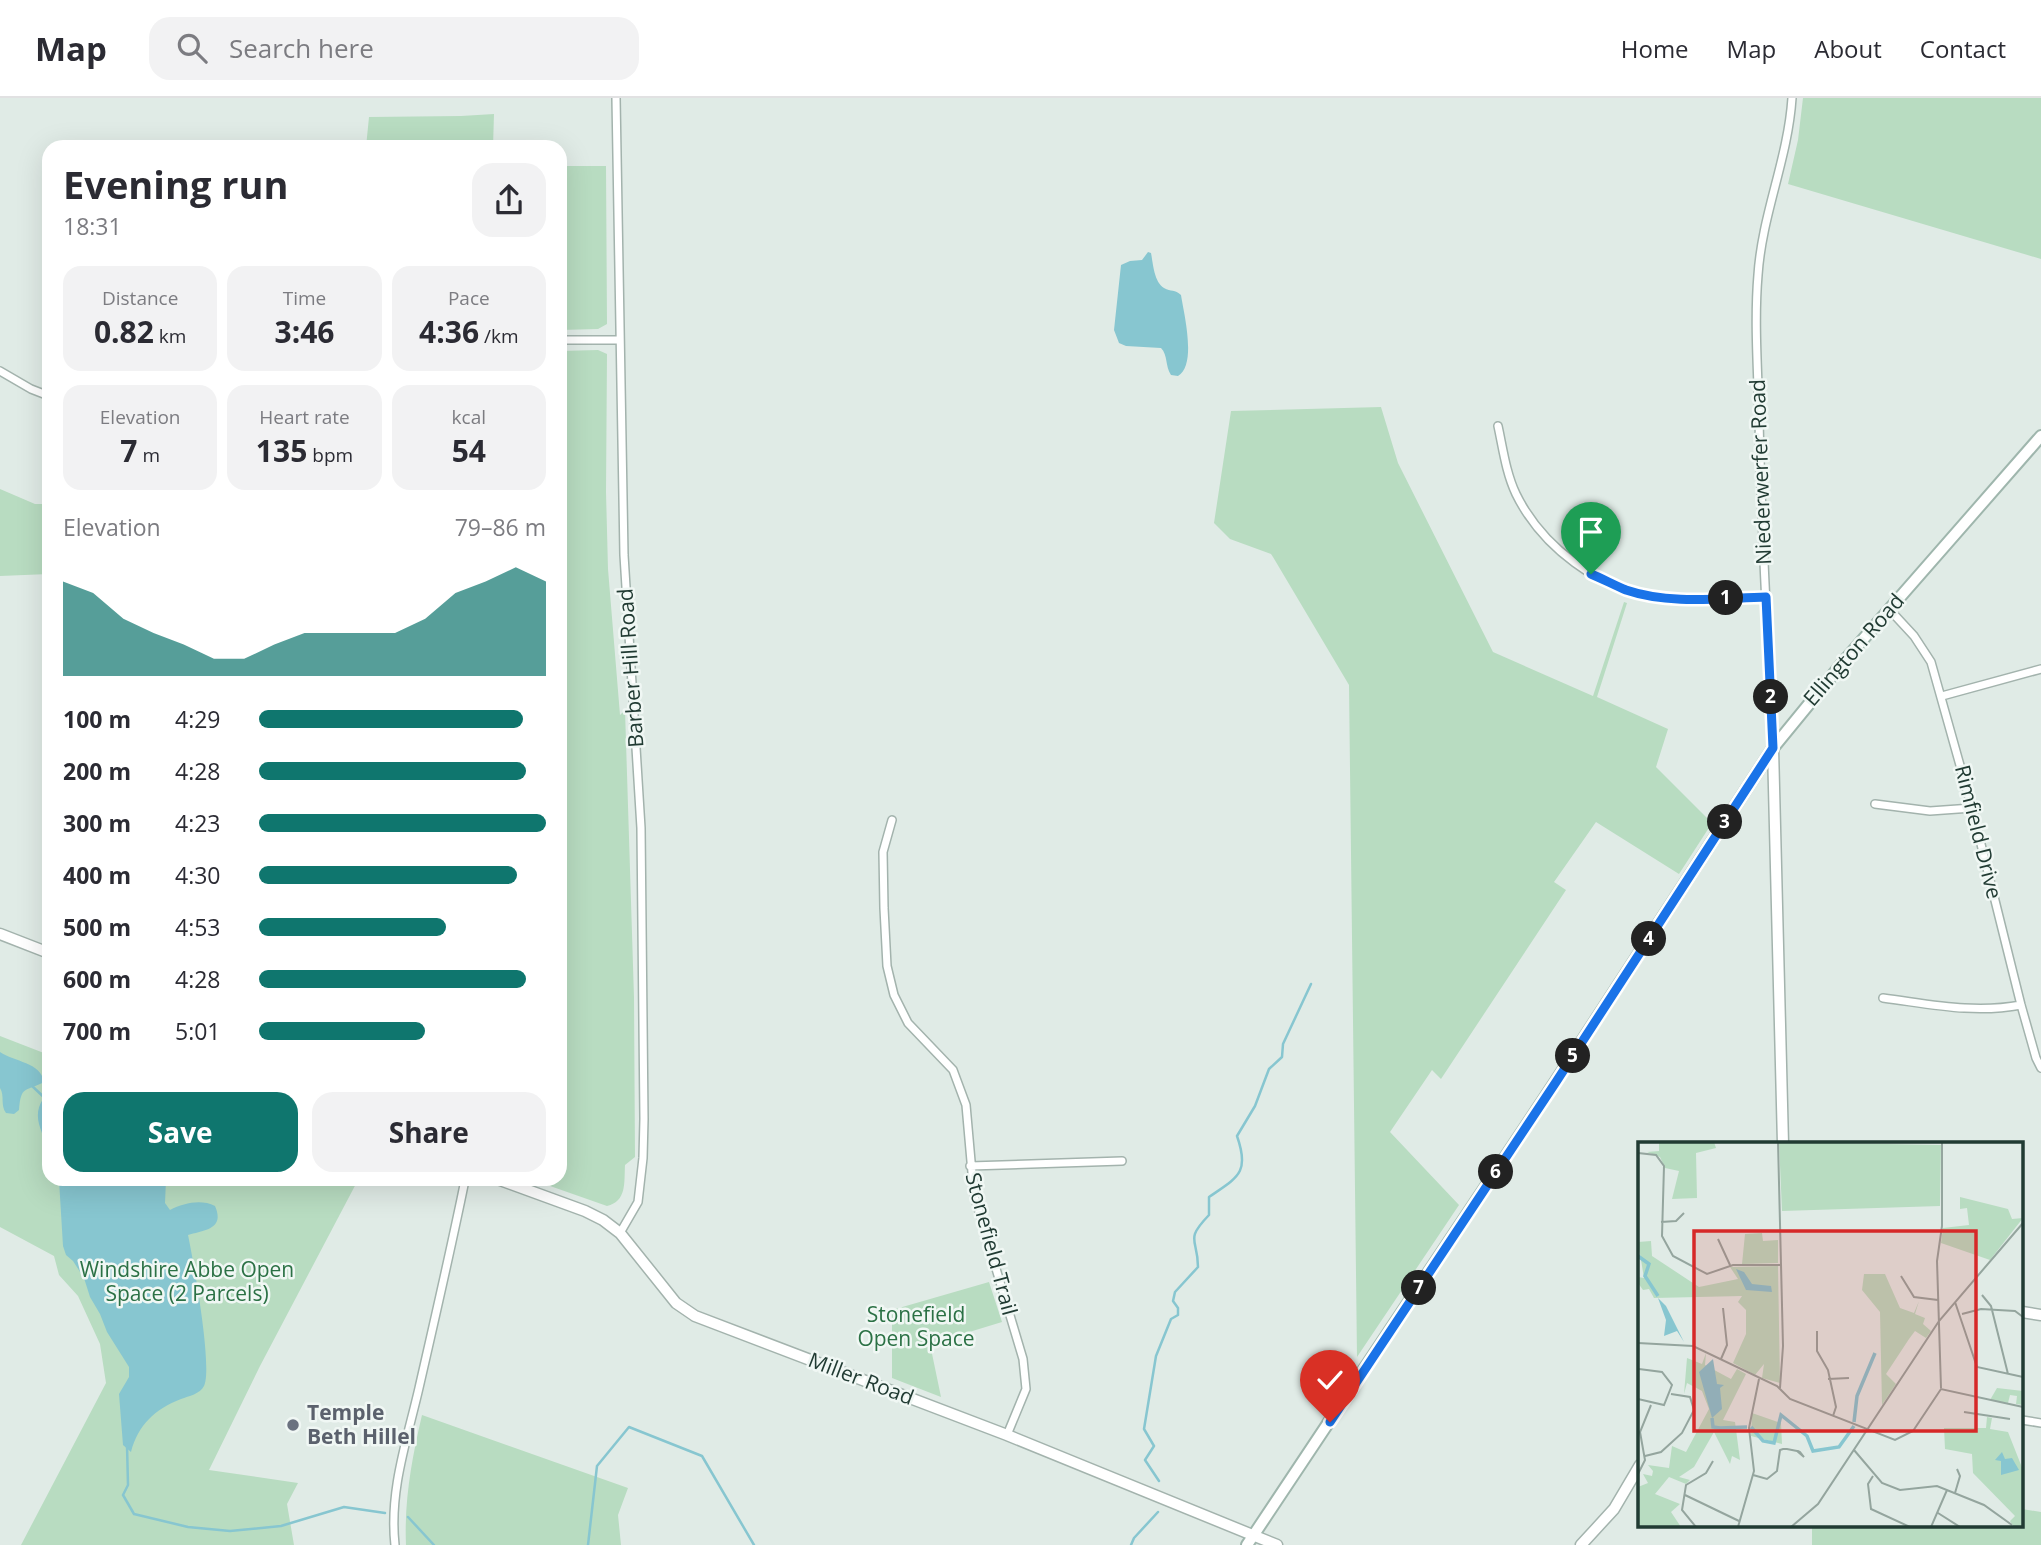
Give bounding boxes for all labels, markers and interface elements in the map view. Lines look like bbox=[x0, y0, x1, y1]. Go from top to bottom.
search box bbox=[149, 17, 639, 80]
text: Map bbox=[35, 26, 107, 71]
icon: search bbox=[173, 29, 211, 67]
text: Search here bbox=[229, 30, 374, 66]
text: Home bbox=[1621, 32, 1689, 65]
text: Map bbox=[1727, 32, 1776, 65]
text: About bbox=[1814, 32, 1882, 65]
text: Contact bbox=[1920, 32, 2006, 65]
text: Evening run bbox=[63, 158, 288, 210]
button: share bbox=[472, 163, 546, 237]
text: 18:31 bbox=[63, 210, 122, 242]
text: Distance bbox=[102, 285, 178, 311]
text: Time bbox=[283, 285, 326, 311]
text: Pace bbox=[448, 285, 490, 311]
text: 0.82 bbox=[94, 311, 154, 352]
text: 3:46 bbox=[274, 311, 335, 352]
text: 4:36 bbox=[419, 311, 479, 352]
text: km bbox=[154, 323, 186, 349]
text: /km bbox=[479, 323, 519, 349]
street label: Niederwerfer Road bbox=[1743, 379, 1777, 565]
text: Elevation bbox=[100, 404, 181, 430]
text: Heart rate bbox=[259, 404, 350, 430]
text: kcal bbox=[452, 404, 486, 430]
text: 7 bbox=[120, 430, 137, 471]
text: 135 bbox=[256, 430, 307, 471]
text: 54 bbox=[452, 430, 486, 471]
text: m bbox=[137, 442, 160, 468]
text: bpm bbox=[307, 442, 353, 468]
pin bbox=[1561, 502, 1621, 574]
text: Elevation bbox=[63, 511, 161, 543]
text: 79–86 m bbox=[455, 511, 546, 543]
icon: arrive bbox=[1572, 513, 1610, 551]
pin: 1 bbox=[1708, 580, 1744, 616]
text: 1 bbox=[1720, 584, 1731, 610]
street label: Ellington Road bbox=[1797, 587, 1910, 712]
street label: Barber Hill Road bbox=[610, 588, 650, 749]
pin: 2 bbox=[1754, 680, 1788, 714]
text: 2 bbox=[1765, 683, 1776, 709]
text: 100 m bbox=[63, 703, 131, 735]
text: 4:29 bbox=[175, 703, 221, 735]
text: 200 m bbox=[63, 755, 131, 787]
text: 4:28 bbox=[175, 755, 221, 787]
street label: Rimfield Drive bbox=[1949, 762, 2009, 902]
pin: 3 bbox=[1708, 804, 1742, 840]
text: 300 m bbox=[63, 807, 131, 839]
text: 4:23 bbox=[175, 807, 221, 839]
text: 3 bbox=[1719, 808, 1730, 834]
text: 400 m bbox=[63, 859, 131, 891]
text: 4:30 bbox=[175, 859, 221, 891]
text: 500 m bbox=[63, 911, 131, 943]
text: 4:53 bbox=[175, 911, 221, 943]
pin: 4 bbox=[1632, 922, 1666, 956]
text: 4 bbox=[1643, 925, 1654, 951]
text: 600 m bbox=[63, 963, 131, 995]
text: 4:28 bbox=[175, 963, 221, 995]
text: 700 m bbox=[63, 1015, 131, 1047]
text: 5:01 bbox=[175, 1015, 221, 1047]
pin: 5 bbox=[1556, 1038, 1590, 1074]
text: 5 bbox=[1567, 1042, 1578, 1068]
button: Save bbox=[63, 1092, 298, 1172]
button: Share bbox=[312, 1092, 546, 1172]
inset map bbox=[1638, 1142, 2024, 1528]
pin: 6 bbox=[1478, 1154, 1514, 1190]
text: 6 bbox=[1490, 1158, 1501, 1184]
street label: Stonefield Trail bbox=[959, 1169, 1024, 1318]
park label: Windshire Abbe Open Space (2 Parcels) bbox=[80, 1255, 294, 1307]
pin: 7 bbox=[1402, 1270, 1436, 1306]
text: 7 bbox=[1413, 1274, 1424, 1300]
park label: Stonefield Open Space bbox=[857, 1300, 975, 1352]
street label: Miller Road bbox=[805, 1345, 918, 1411]
pin bbox=[1300, 1350, 1360, 1422]
icon: check bbox=[1311, 1361, 1349, 1399]
place label: Temple Beth Hillel bbox=[307, 1398, 416, 1450]
marker: Temple Beth Hillel bbox=[285, 1417, 301, 1433]

